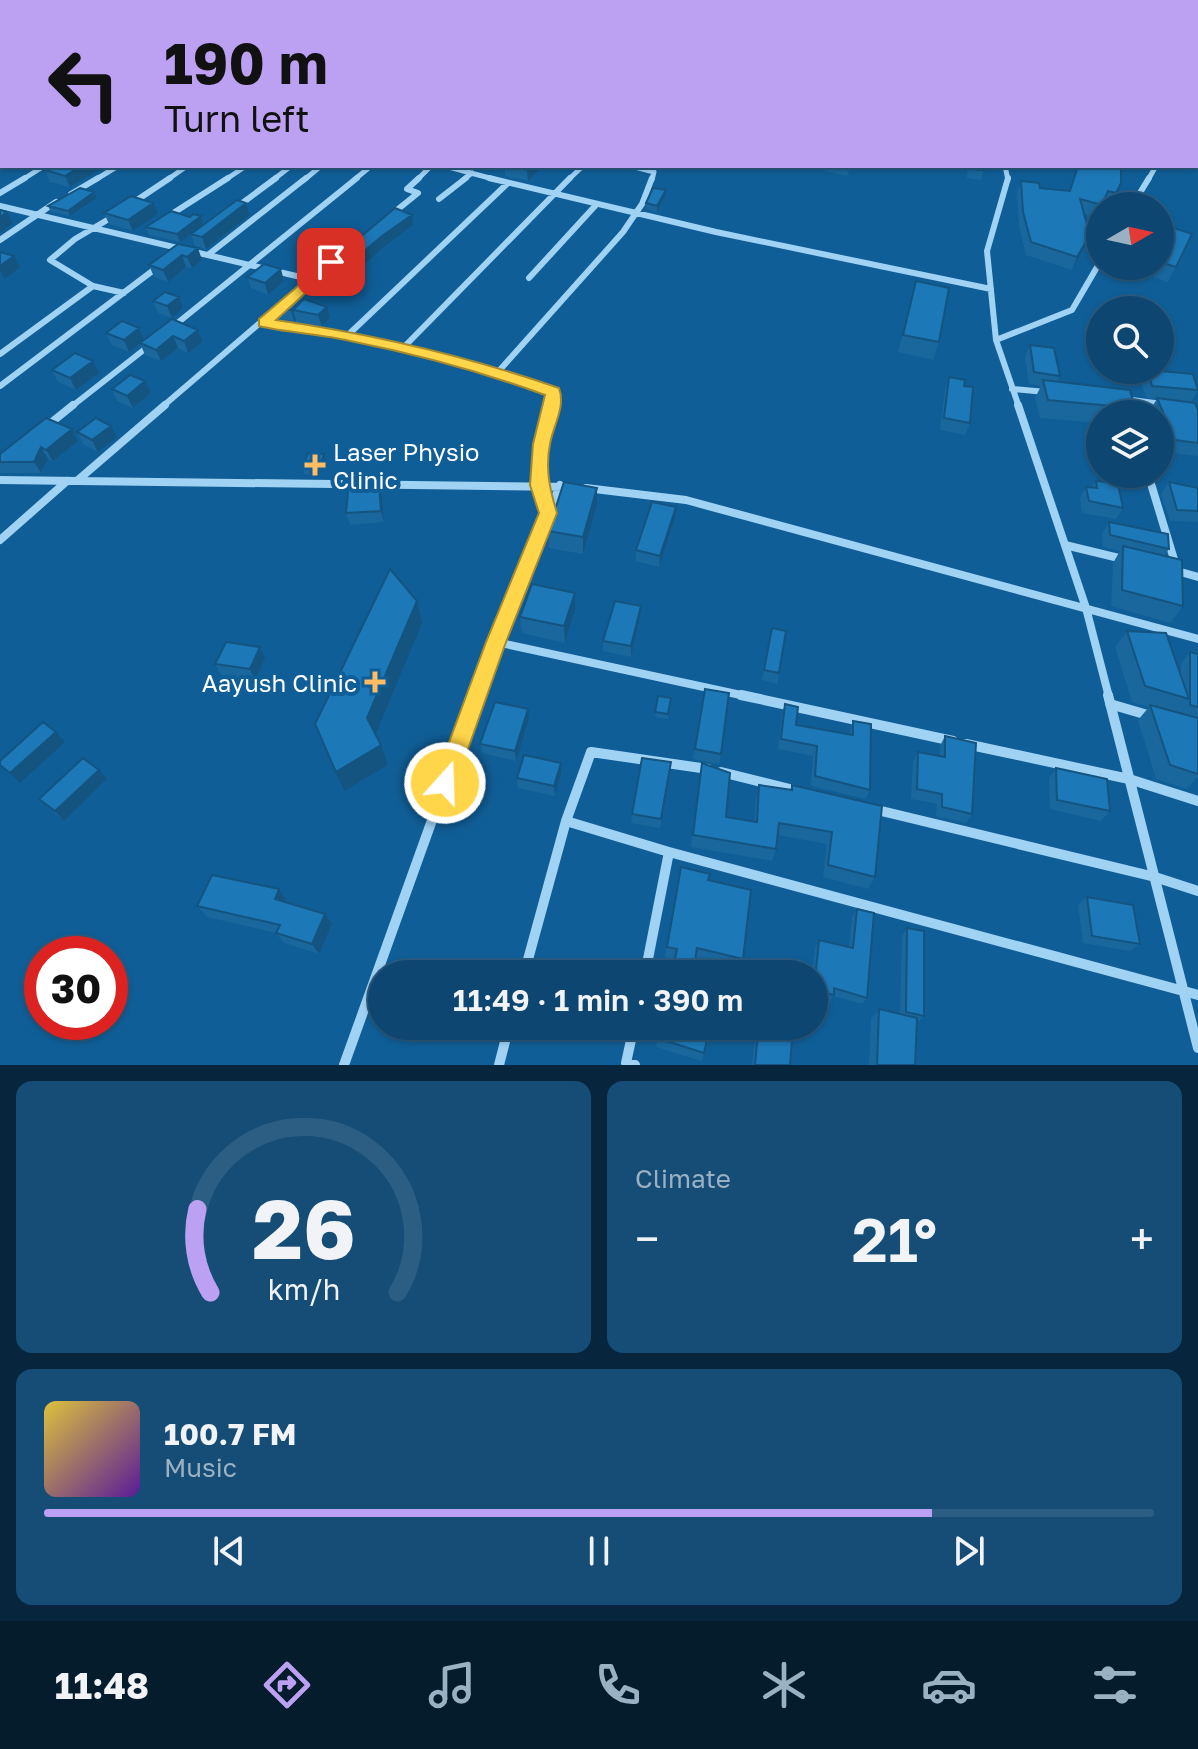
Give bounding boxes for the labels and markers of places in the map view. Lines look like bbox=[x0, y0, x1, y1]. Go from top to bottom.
pin bbox=[297, 228, 365, 296]
place label: Laser Physio Clinic bbox=[333, 437, 479, 494]
marker: Laser Physio Clinic bbox=[304, 454, 326, 476]
place label: Aayush Clinic bbox=[202, 668, 357, 697]
marker: Aayush Clinic bbox=[364, 671, 386, 693]

